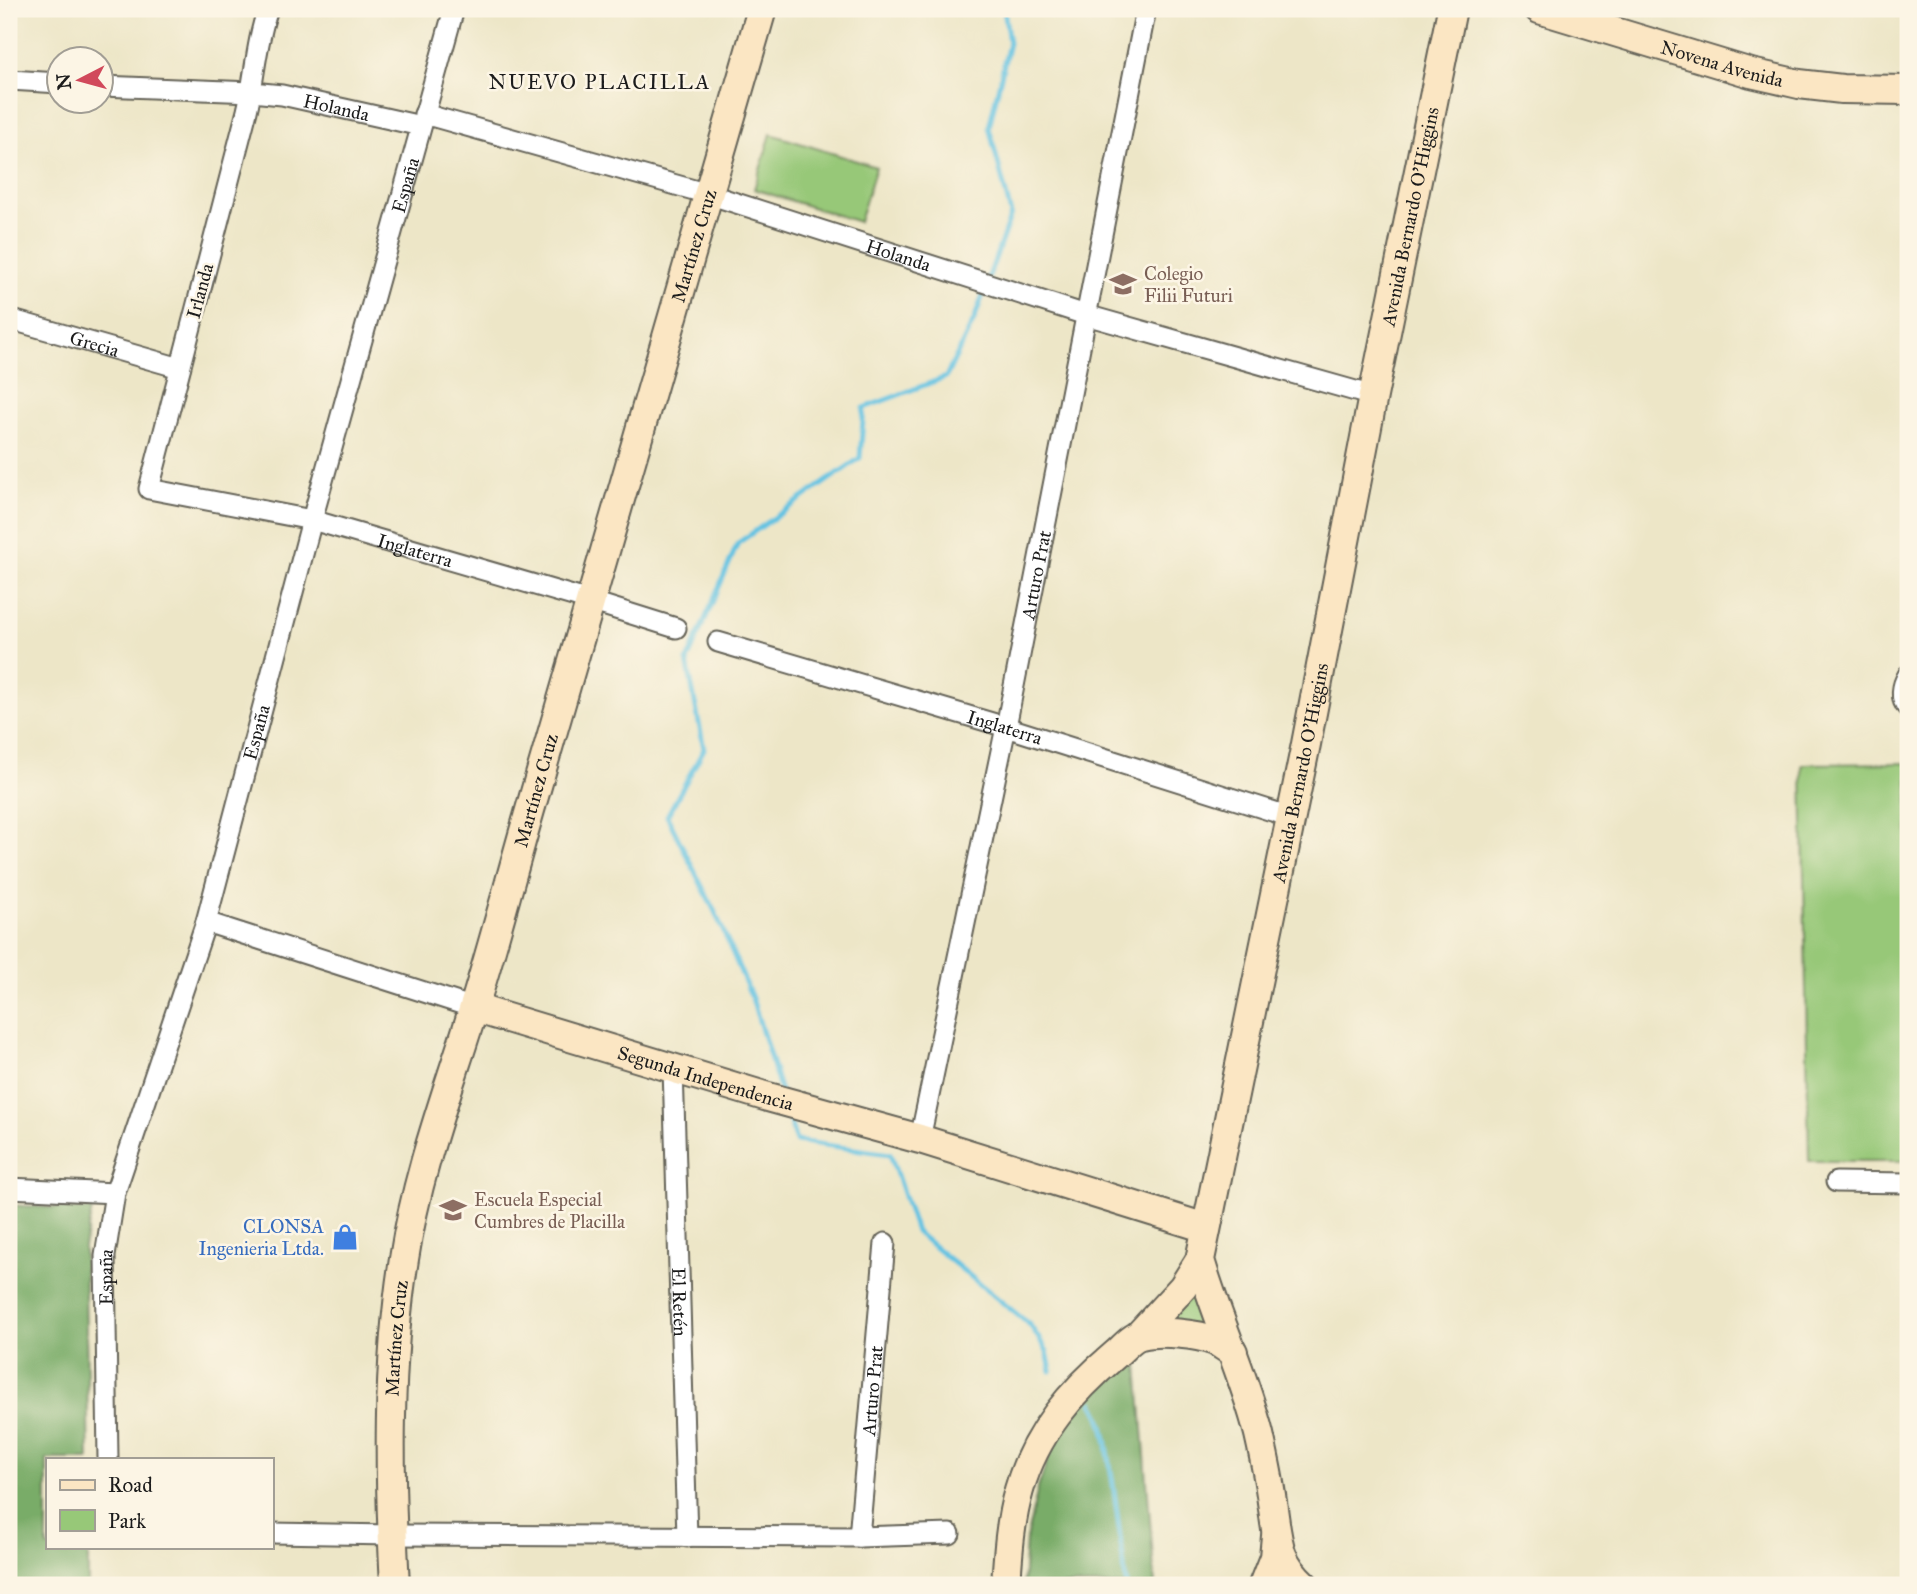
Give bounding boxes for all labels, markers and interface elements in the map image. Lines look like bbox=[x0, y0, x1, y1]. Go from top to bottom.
street label: Novena Avenida bbox=[1658, 35, 1786, 92]
north arrow bbox=[46, 46, 116, 116]
district label: NUEVO PLACILLA bbox=[489, 69, 711, 95]
text: N bbox=[51, 73, 76, 91]
street label: Holanda bbox=[301, 89, 372, 126]
street label: Avenida Bernardo O'Higgins bbox=[1376, 105, 1443, 329]
street label: España bbox=[386, 154, 424, 215]
street label: Martínez Cruz bbox=[666, 186, 721, 305]
street label: Holanda bbox=[863, 234, 935, 276]
street label: Irlanda bbox=[182, 260, 219, 321]
place label: Colegio Filii Futuri bbox=[1144, 262, 1233, 307]
school or university icon: Colegio Filii Futuri bbox=[1108, 269, 1138, 299]
street label: Grecia bbox=[67, 326, 123, 362]
street label: Inglaterra bbox=[375, 528, 456, 572]
street label: Arturo Prat bbox=[1016, 528, 1056, 622]
street label: Avenida Bernardo O'Higgins bbox=[1266, 661, 1333, 885]
street label: España bbox=[238, 701, 275, 762]
street label: Inglaterra bbox=[964, 705, 1046, 750]
street label: Martínez Cruz bbox=[509, 731, 563, 850]
street label: Segunda Independencia bbox=[615, 1041, 797, 1115]
place label: Escuela Especial Cumbres de Placilla bbox=[474, 1188, 626, 1233]
school or university icon: Escuela Especial Cumbres de Placilla bbox=[438, 1195, 468, 1225]
place label: CLONSA Ingenieria Ltda. bbox=[198, 1215, 324, 1261]
shop icon: CLONSA Ingenieria Ltda. bbox=[330, 1222, 360, 1252]
street label: España bbox=[94, 1246, 118, 1305]
street label: El Retén bbox=[667, 1267, 693, 1337]
street label: Martínez Cruz bbox=[380, 1278, 412, 1397]
street label: Arturo Prat bbox=[856, 1344, 887, 1438]
legend bbox=[46, 1458, 273, 1548]
text: Road bbox=[108, 1472, 153, 1498]
text: Park bbox=[108, 1508, 146, 1534]

